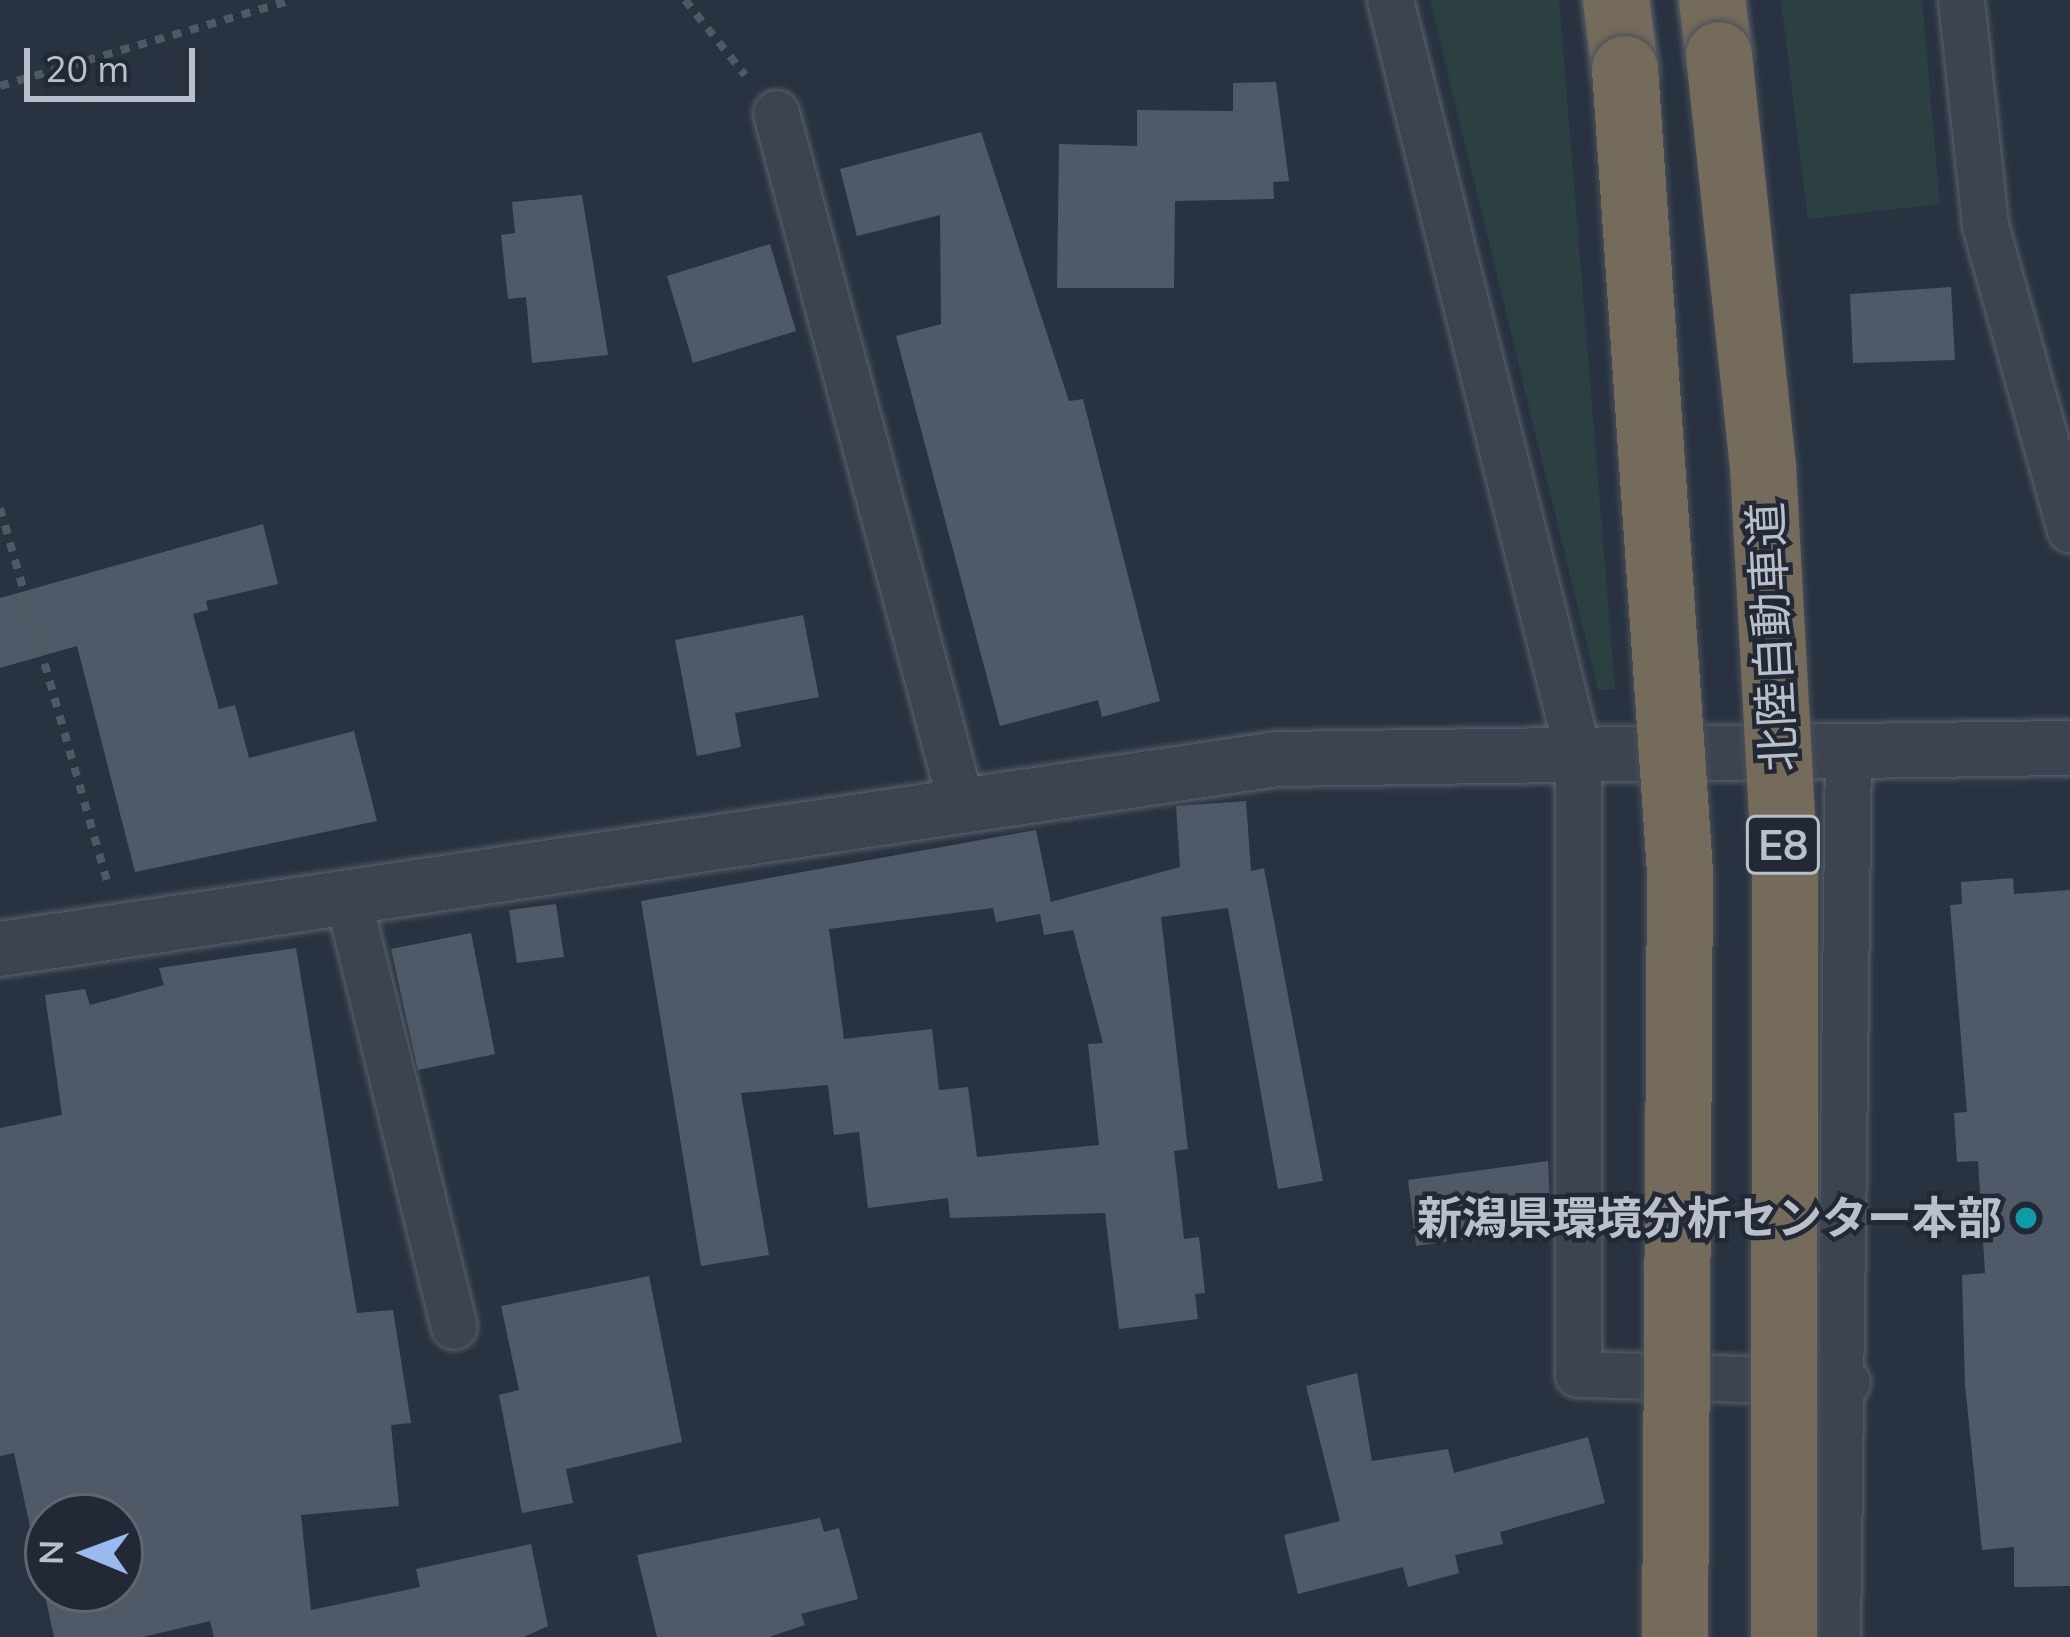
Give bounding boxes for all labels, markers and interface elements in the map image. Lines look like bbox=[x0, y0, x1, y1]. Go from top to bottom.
scale bar bbox=[30, 24, 201, 98]
text: 20 m bbox=[45, 46, 129, 91]
street label: 北陸自動車道 bbox=[1738, 501, 1806, 773]
road number: E8 bbox=[1744, 809, 1822, 881]
place label: 新潟県環境分析センター本部 bbox=[1417, 1191, 2002, 1245]
marker: 新潟県環境分析センター本部 bbox=[2013, 1205, 2039, 1231]
north arrow bbox=[24, 1493, 144, 1613]
text: N bbox=[30, 1540, 71, 1565]

